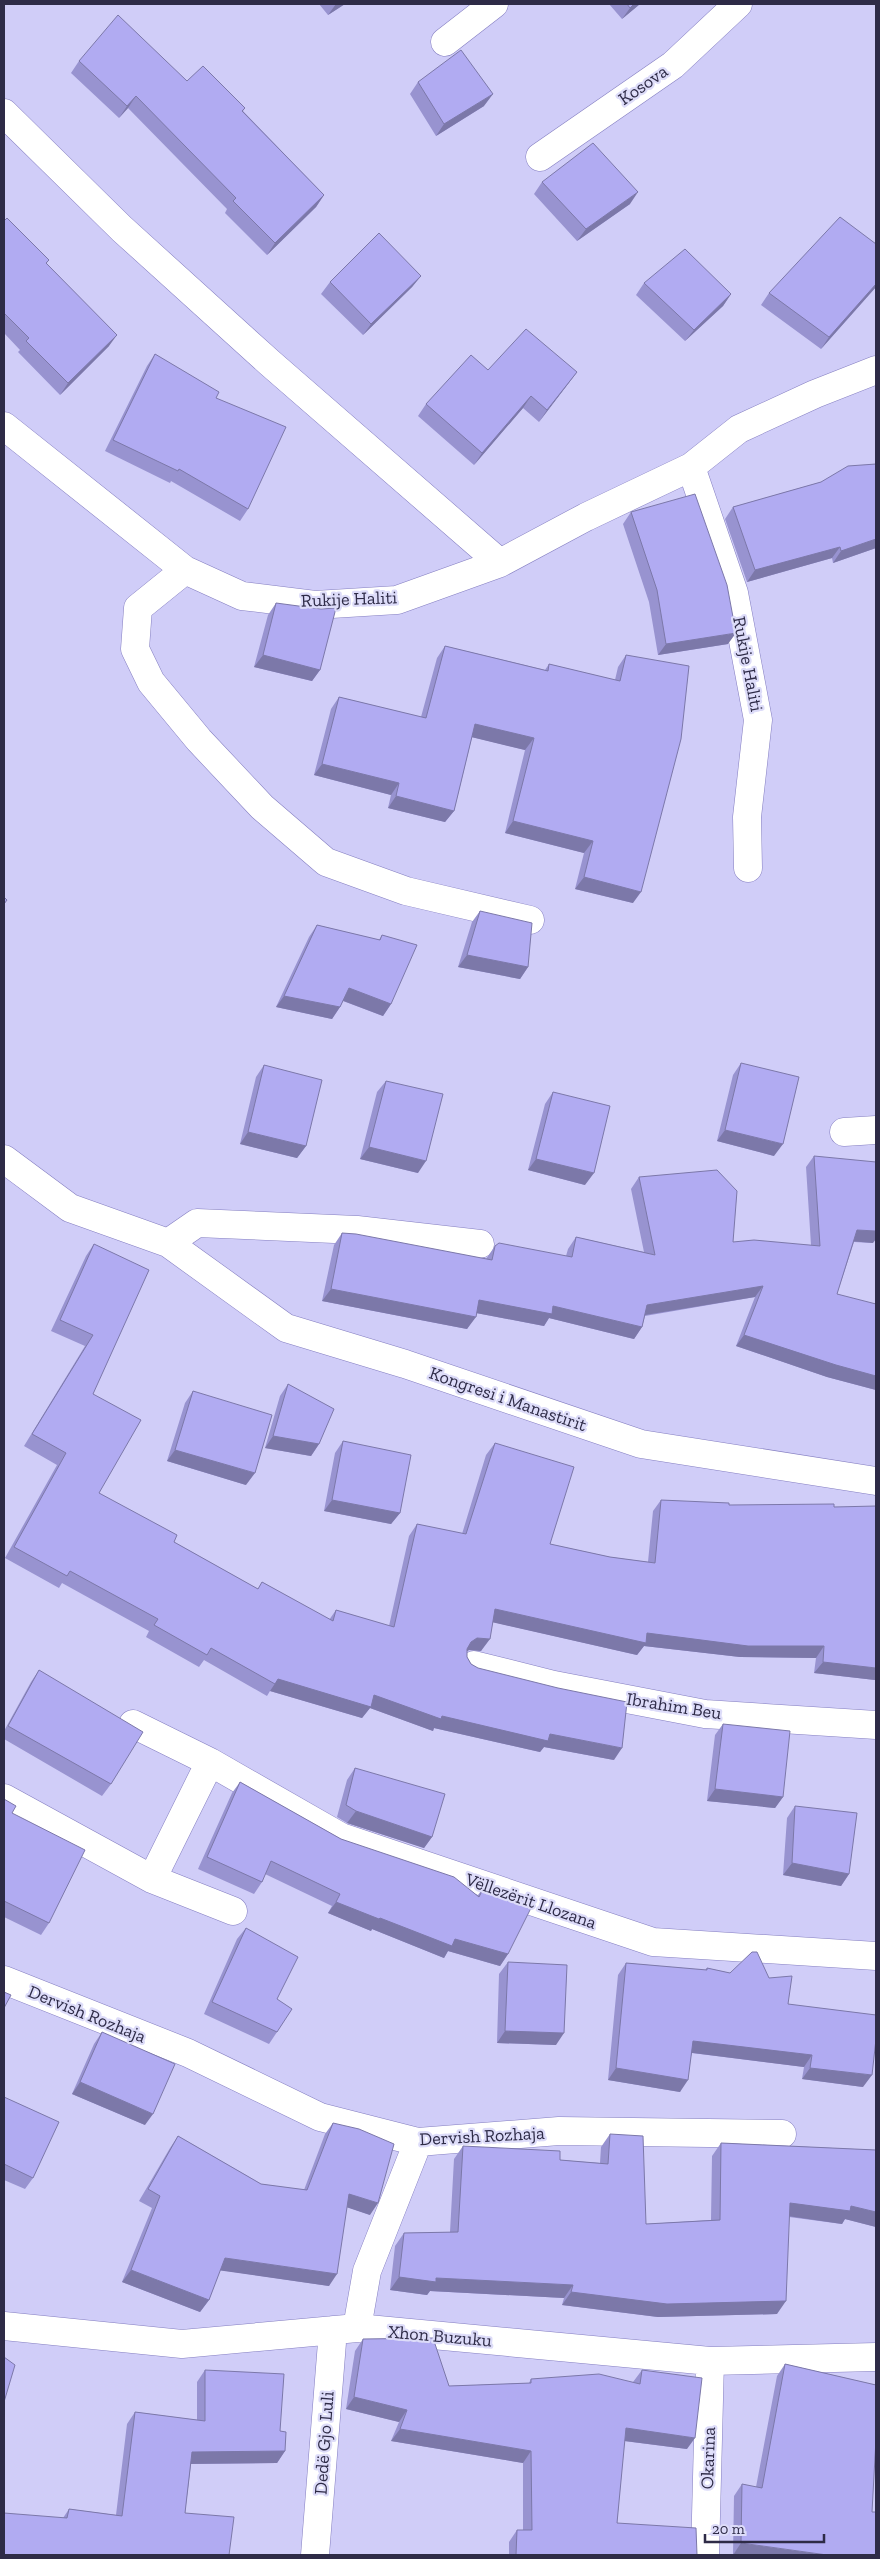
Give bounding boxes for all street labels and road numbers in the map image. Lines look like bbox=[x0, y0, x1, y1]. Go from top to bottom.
street label: Kosova bbox=[614, 60, 672, 110]
street label: Rukije Haliti bbox=[300, 586, 398, 612]
street label: Rukije Haliti bbox=[728, 615, 768, 713]
street label: Kongresi i Manastirit bbox=[426, 1362, 590, 1436]
street label: Ibrahim Beu bbox=[625, 1688, 723, 1724]
street label: Vëllezërit Llozana bbox=[462, 1868, 600, 1934]
street label: Dervish Rozhaja bbox=[25, 1980, 149, 2048]
street label: Dervish Rozhaja bbox=[419, 2122, 545, 2150]
street label: Xhon Buzuku bbox=[387, 2321, 493, 2351]
street label: Dedë Gjo Luli bbox=[309, 2391, 339, 2495]
street label: Okarina bbox=[696, 2426, 720, 2490]

